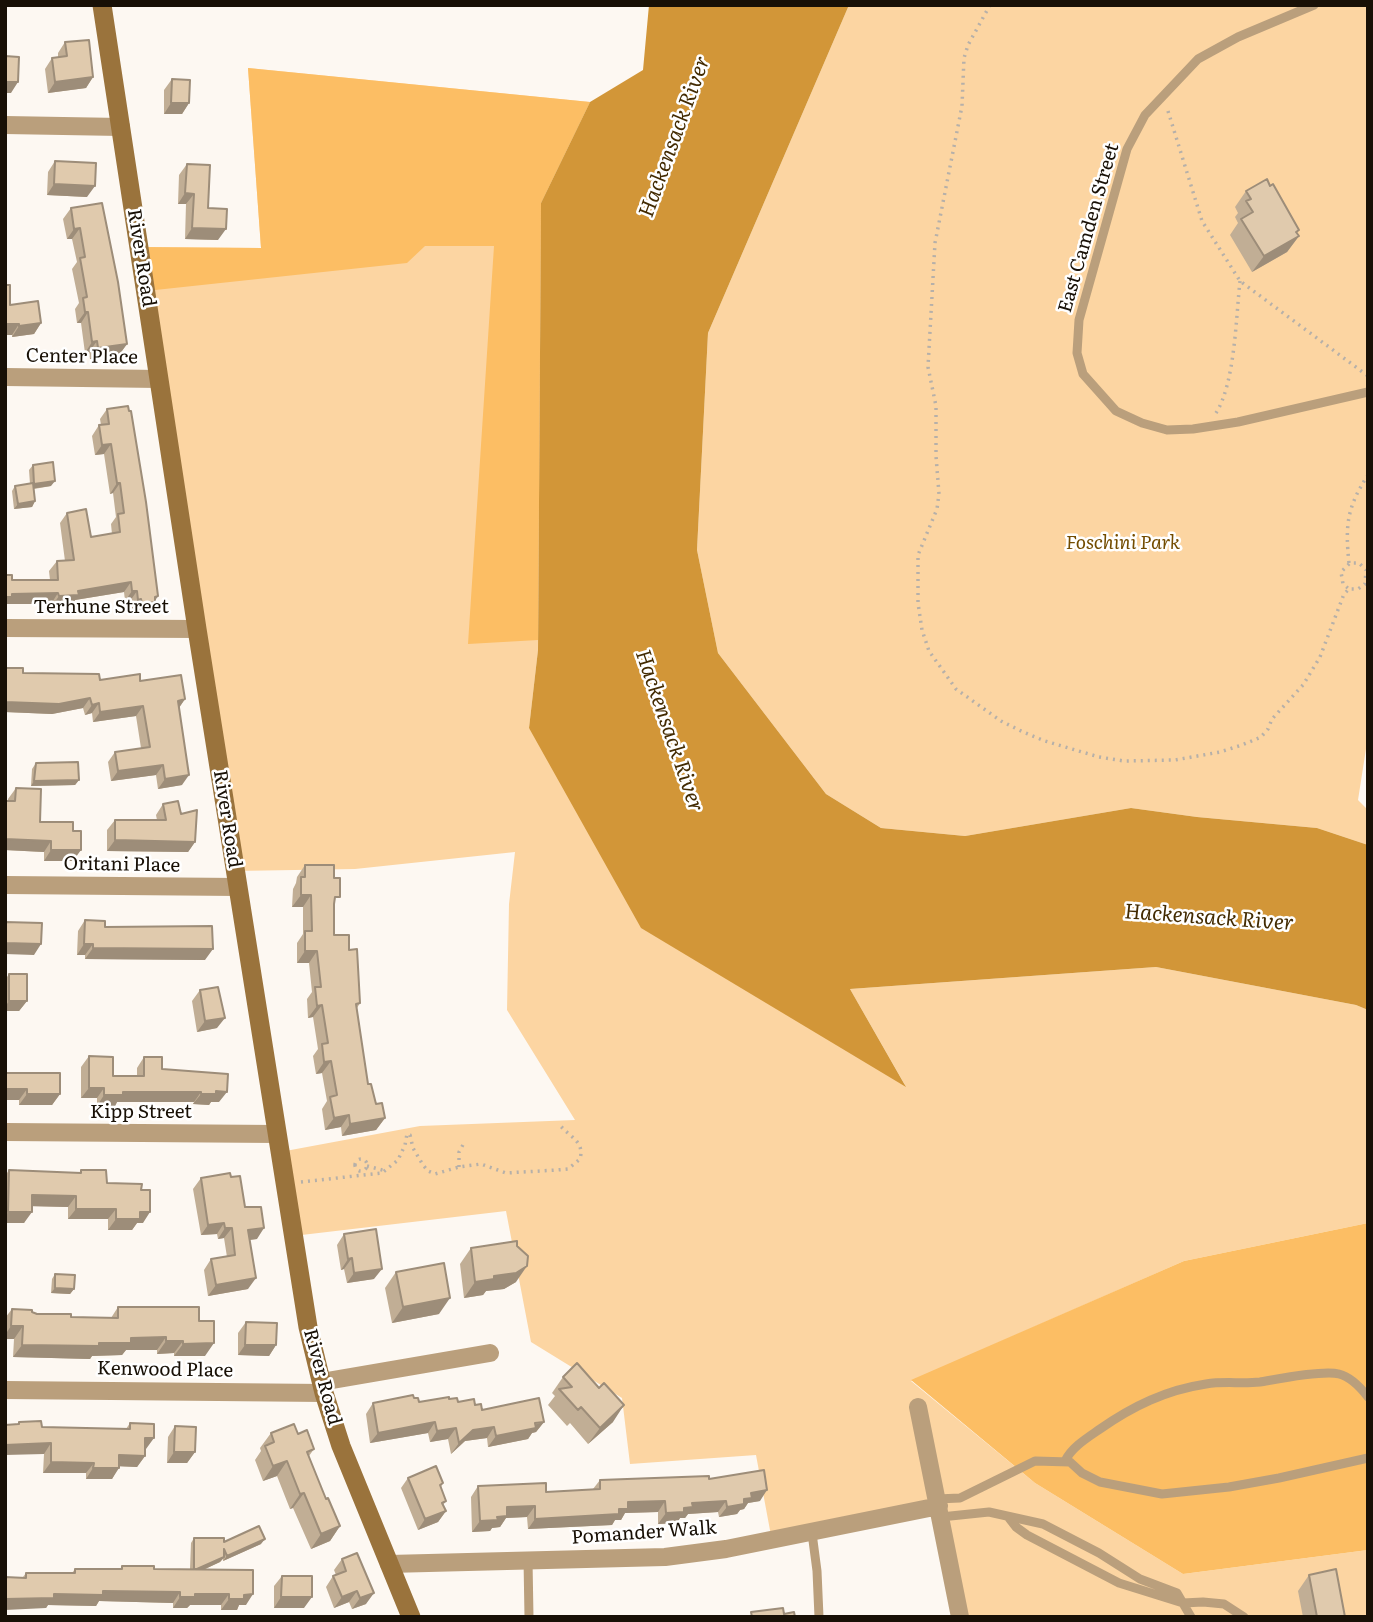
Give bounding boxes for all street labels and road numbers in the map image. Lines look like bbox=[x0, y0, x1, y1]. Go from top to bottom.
street label: East Camden Street bbox=[1054, 141, 1124, 315]
street label: River Road bbox=[122, 207, 160, 309]
street label: Center Place bbox=[26, 345, 138, 369]
street label: Terhune Street bbox=[33, 596, 169, 618]
street label: River Road bbox=[208, 768, 246, 870]
street label: Oritani Place bbox=[63, 853, 181, 877]
street label: Kipp Street bbox=[90, 1101, 192, 1123]
street label: River Road bbox=[298, 1326, 346, 1428]
street label: Kenwood Place bbox=[97, 1357, 233, 1383]
street label: Pomander Walk bbox=[570, 1517, 718, 1549]

